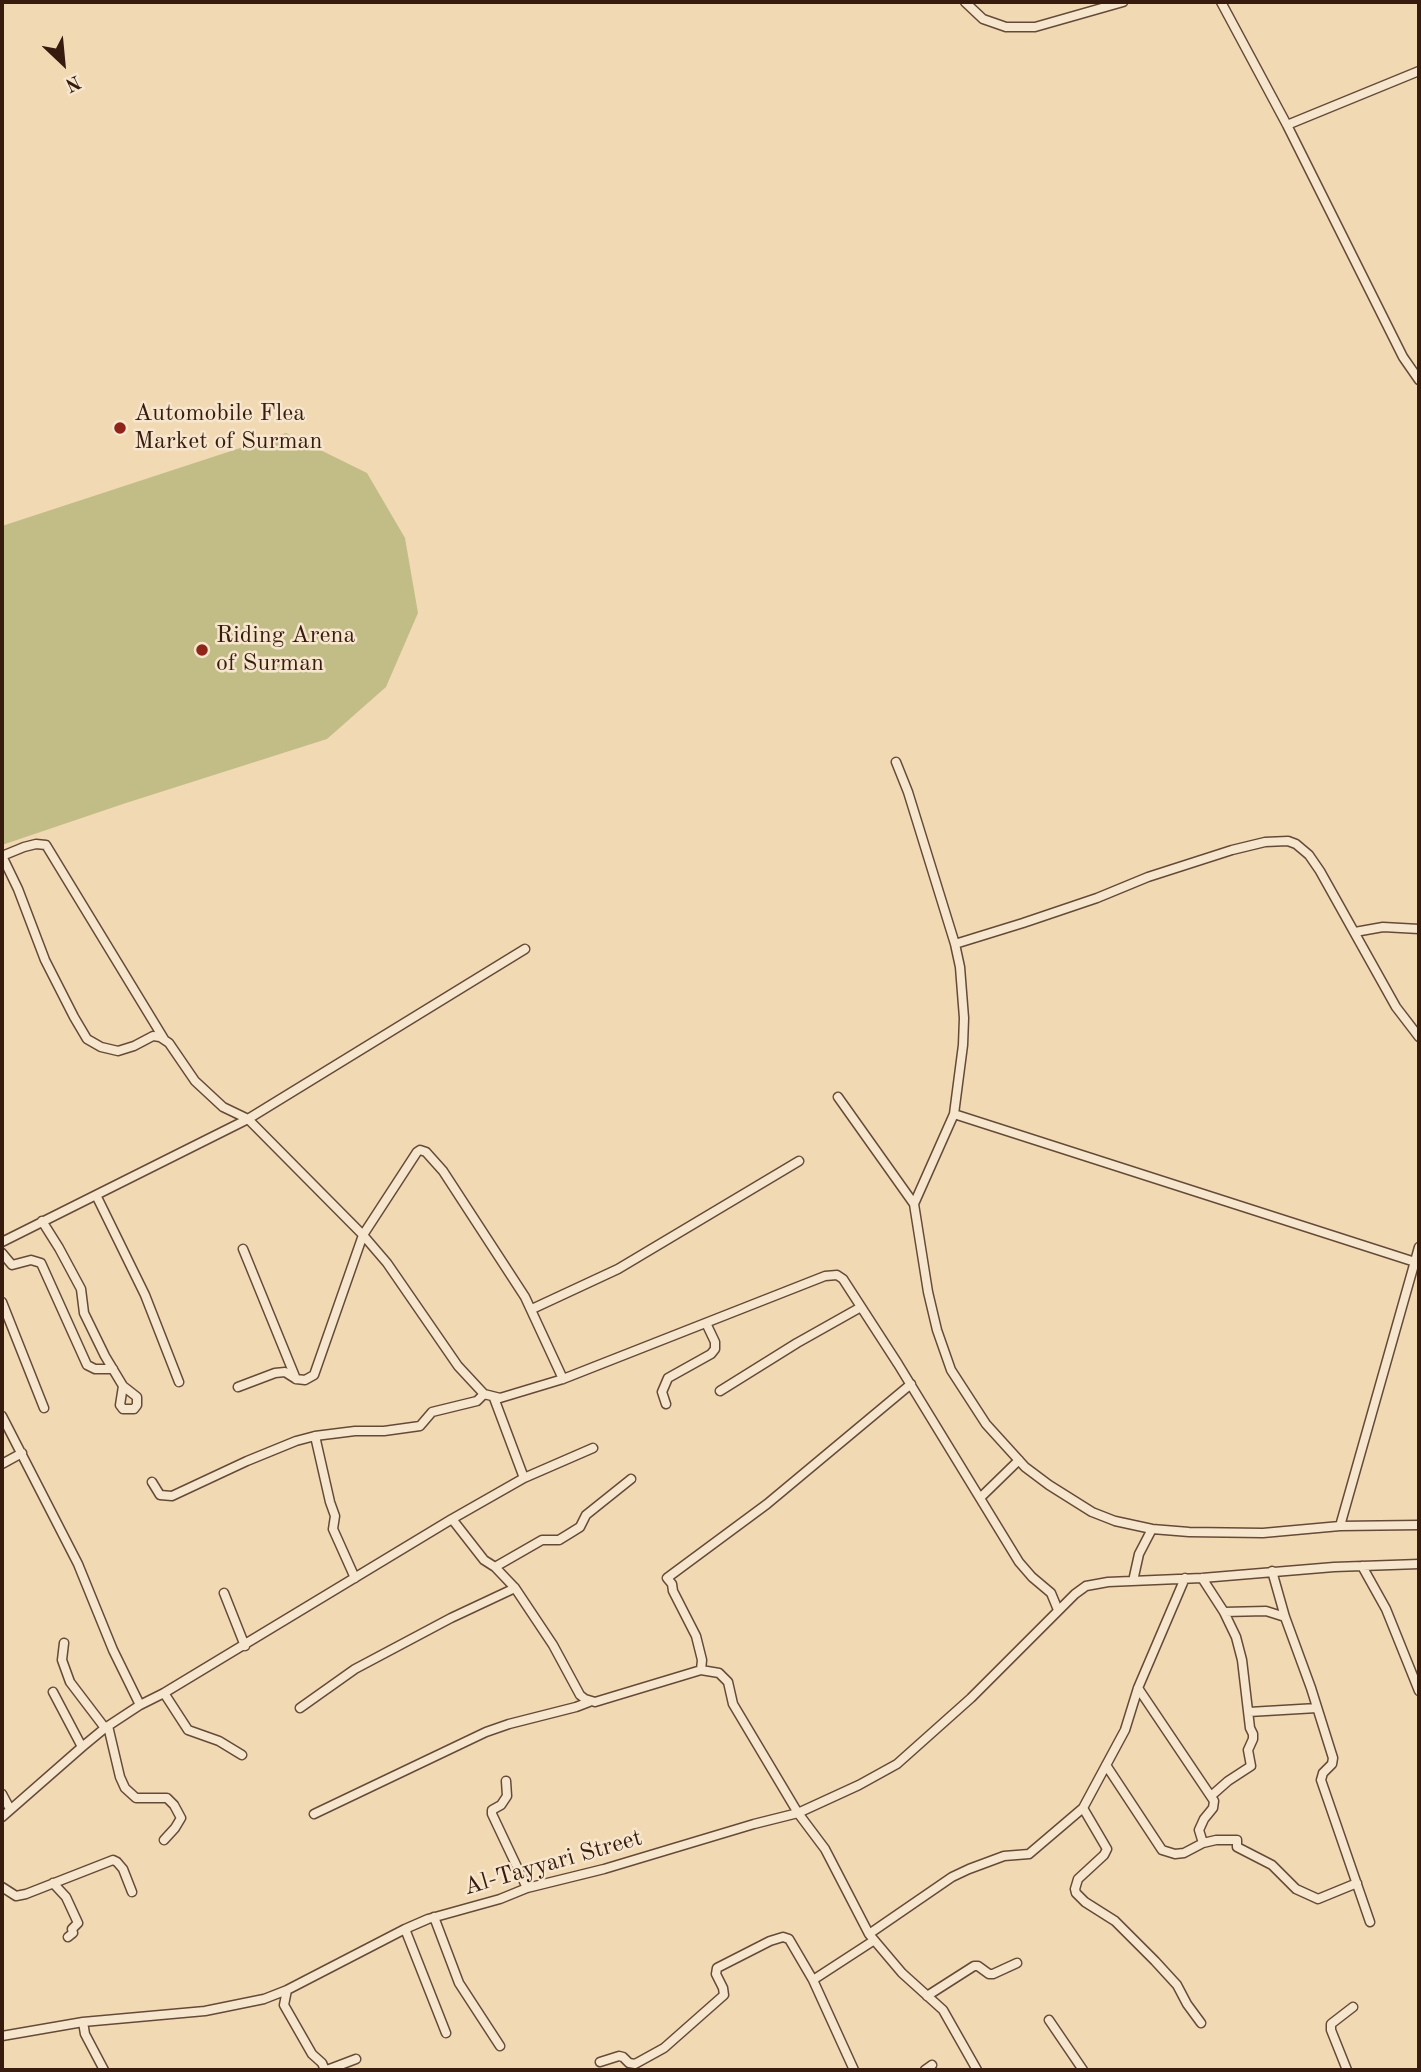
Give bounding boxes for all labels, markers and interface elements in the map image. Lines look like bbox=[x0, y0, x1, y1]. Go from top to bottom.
north arrow bbox=[28, 28, 98, 98]
text: N bbox=[62, 71, 83, 94]
place label: Automobile Flea Market of Surman bbox=[134, 400, 322, 456]
marker: Automobile Flea Market of Surman bbox=[112, 420, 128, 436]
place label: Riding Arena of Surman bbox=[216, 622, 355, 678]
marker: Riding Arena of Surman bbox=[194, 642, 210, 658]
street label: Al-Tayyari Street bbox=[460, 1824, 646, 1902]

